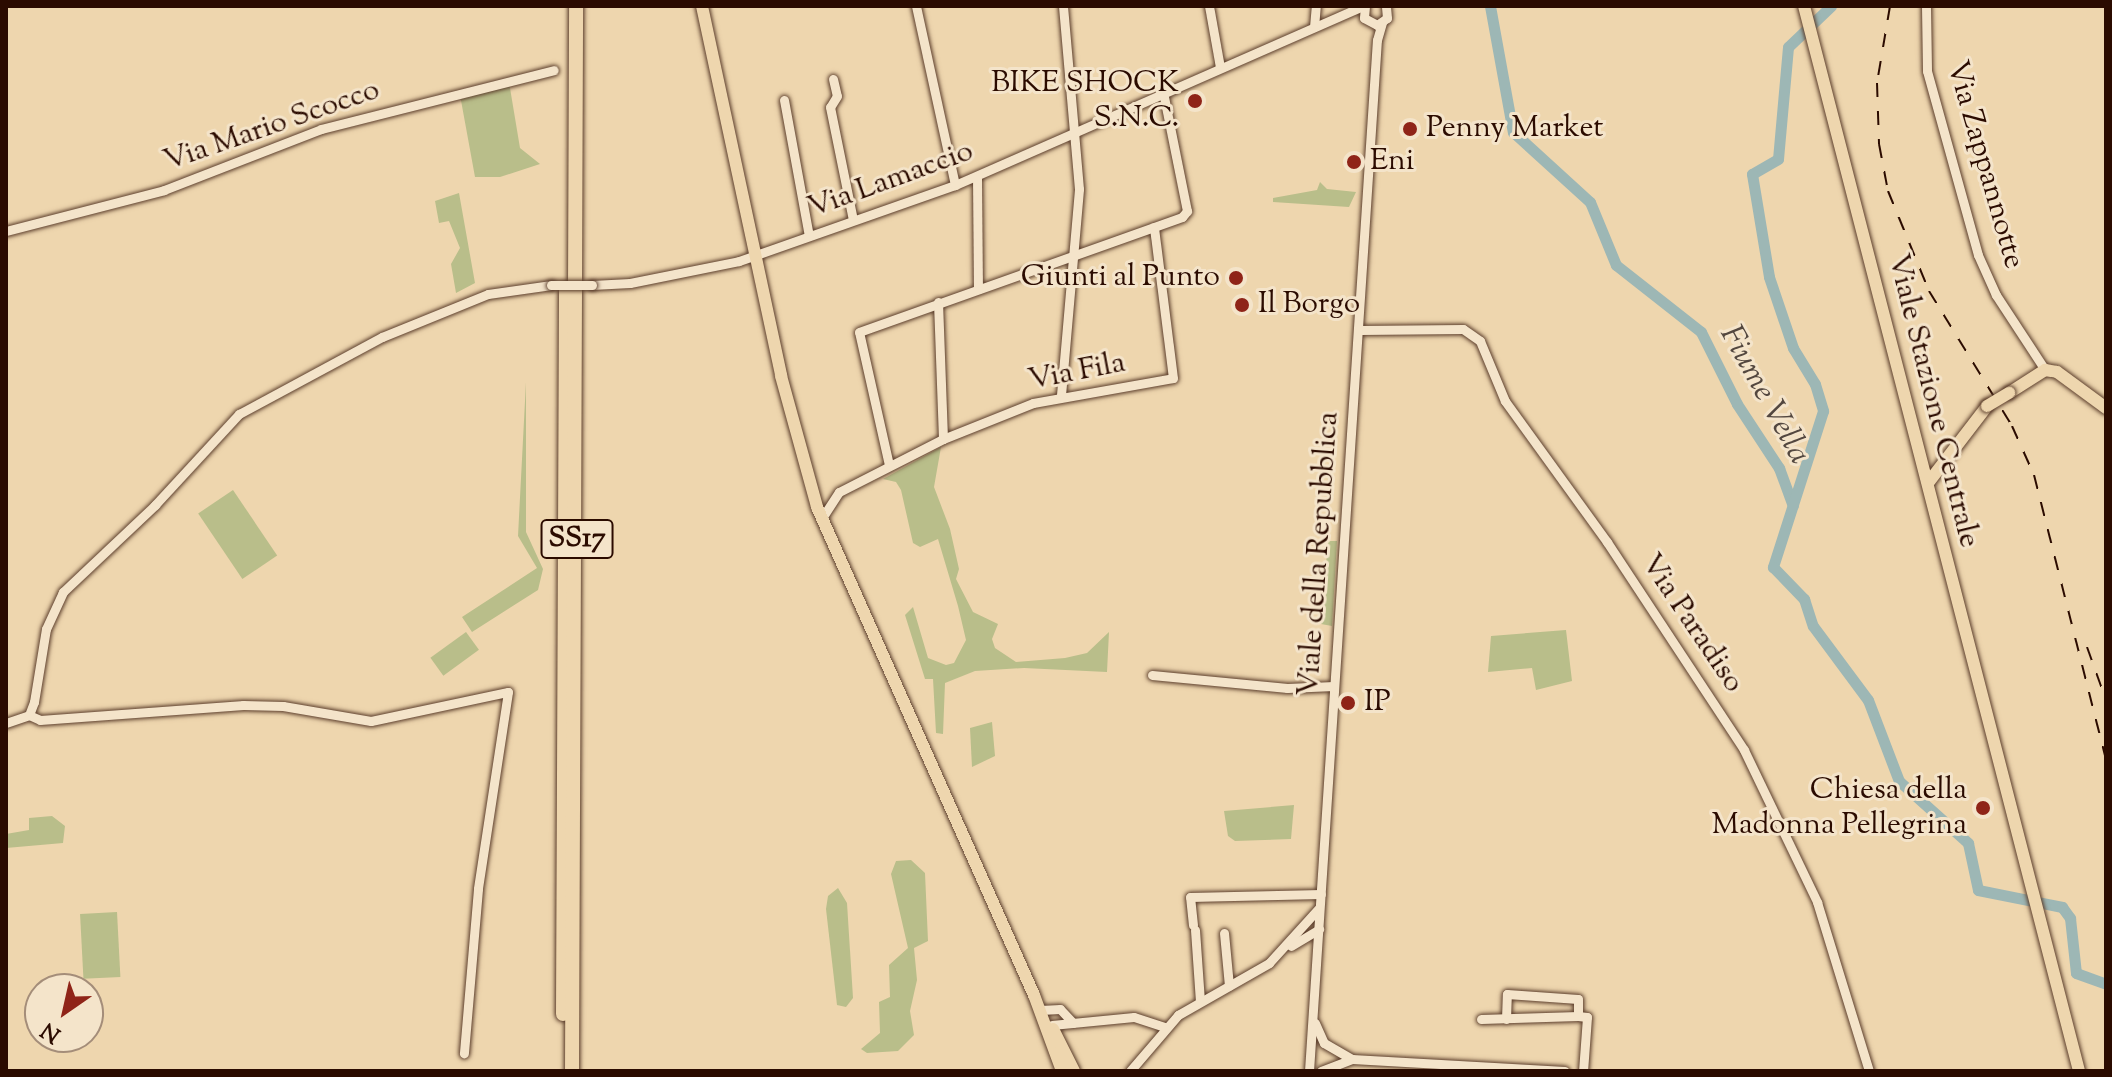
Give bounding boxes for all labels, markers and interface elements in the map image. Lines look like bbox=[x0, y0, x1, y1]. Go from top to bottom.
street label: Via Zappannotte bbox=[1937, 57, 2031, 273]
place label: BIKE SHOCK S.N.C. bbox=[991, 66, 1179, 136]
street label: Via Mario Scocco bbox=[159, 73, 385, 181]
marker: BIKE SHOCK S.N.C. bbox=[1186, 92, 1204, 110]
place label: Penny Market bbox=[1426, 111, 1603, 147]
marker: Penny Market bbox=[1401, 120, 1419, 138]
street label: Via Lamaccio bbox=[803, 134, 979, 228]
place label: Eni bbox=[1370, 144, 1414, 180]
marker: Eni bbox=[1345, 153, 1363, 171]
street label: Viale Stazione Centrale bbox=[1878, 250, 1986, 552]
place label: Giunti al Punto bbox=[1021, 260, 1220, 296]
marker: Giunti al Punto bbox=[1227, 269, 1245, 287]
place label: Il Borgo bbox=[1258, 287, 1360, 323]
marker: Il Borgo bbox=[1233, 296, 1251, 314]
water label: Fiume Vella bbox=[1710, 319, 1818, 471]
street label: Via Fila bbox=[1025, 346, 1129, 400]
street label: Viale della Repubblica bbox=[1292, 411, 1348, 697]
road number: SS17 bbox=[539, 515, 615, 563]
street label: Via Paradiso bbox=[1632, 548, 1750, 700]
place label: IP bbox=[1364, 685, 1391, 721]
marker: IP bbox=[1339, 694, 1357, 712]
place label: Chiesa della Madonna Pellegrina bbox=[1711, 773, 1967, 844]
marker: Chiesa della Madonna Pellegrina bbox=[1974, 799, 1992, 817]
north arrow bbox=[24, 973, 104, 1053]
text: N bbox=[35, 1013, 68, 1049]

